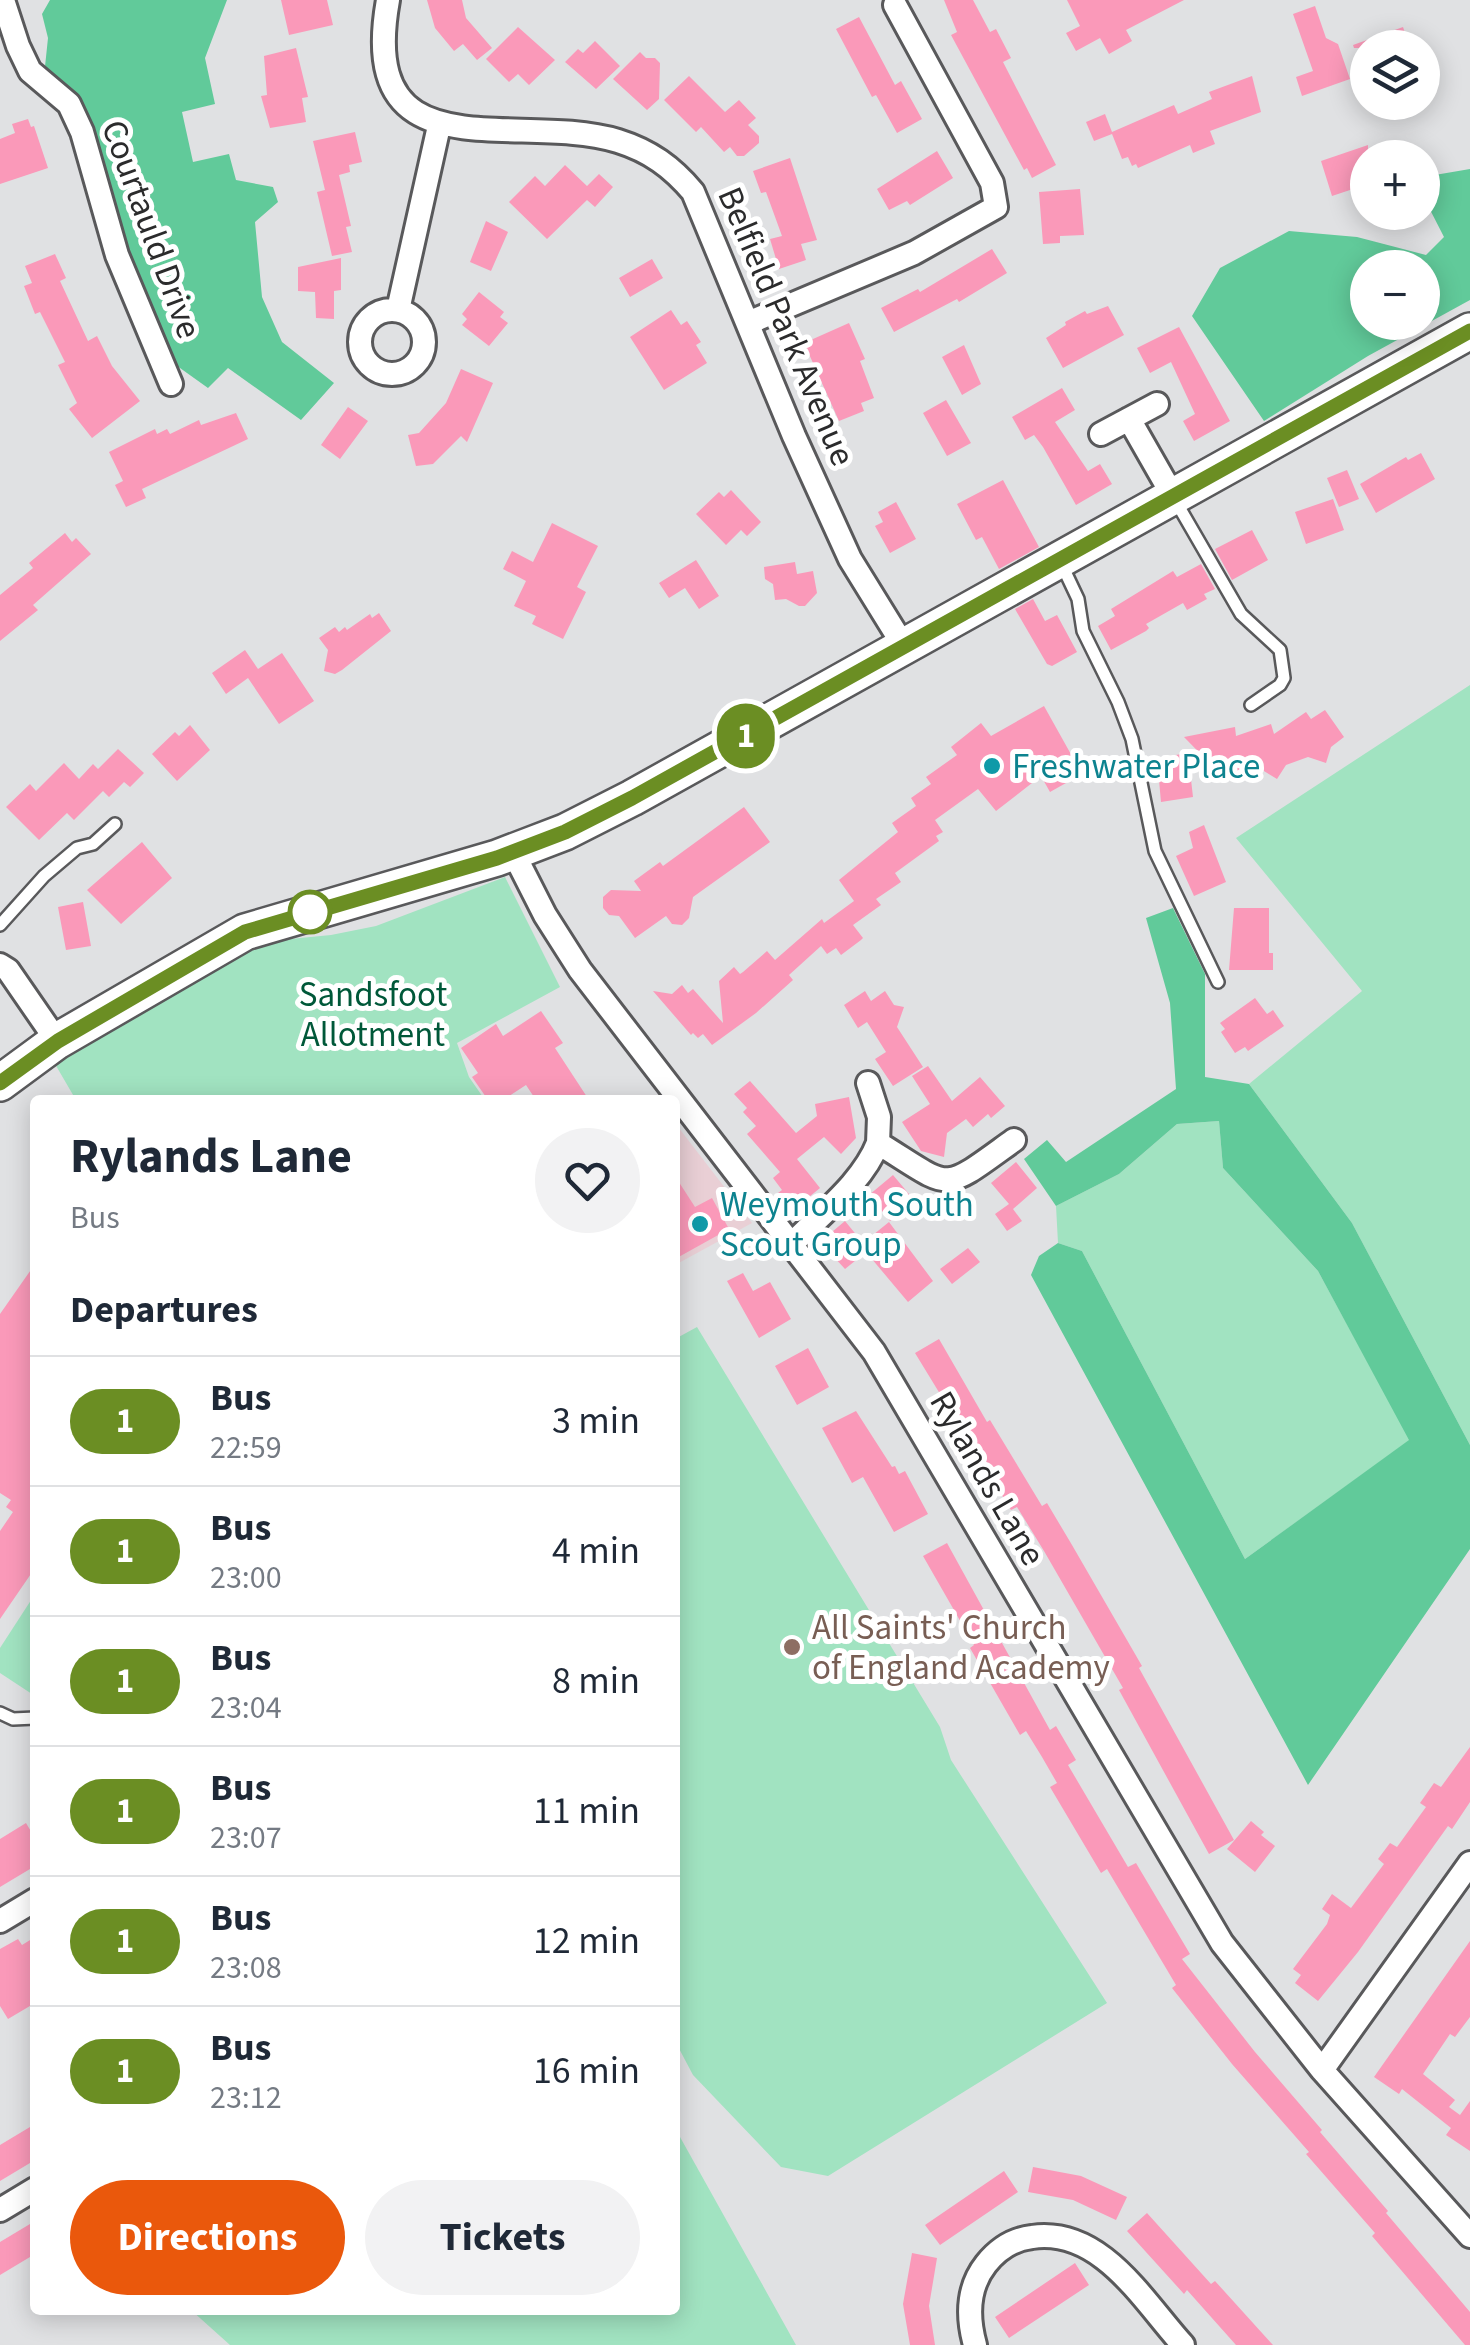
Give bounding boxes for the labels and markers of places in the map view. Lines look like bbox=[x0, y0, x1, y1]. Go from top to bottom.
place label: Freshwater Place bbox=[1012, 742, 1260, 792]
marker: Freshwater Place bbox=[981, 755, 1003, 777]
unlabelled marker bbox=[289, 891, 331, 933]
place label: Weymouth South Scout Group bbox=[720, 1180, 974, 1270]
marker: Weymouth South Scout Group bbox=[689, 1213, 711, 1235]
place label: All Saints' Church of England Academy bbox=[812, 1603, 1110, 1693]
marker: All Saints' Church of England Academy bbox=[781, 1636, 803, 1658]

